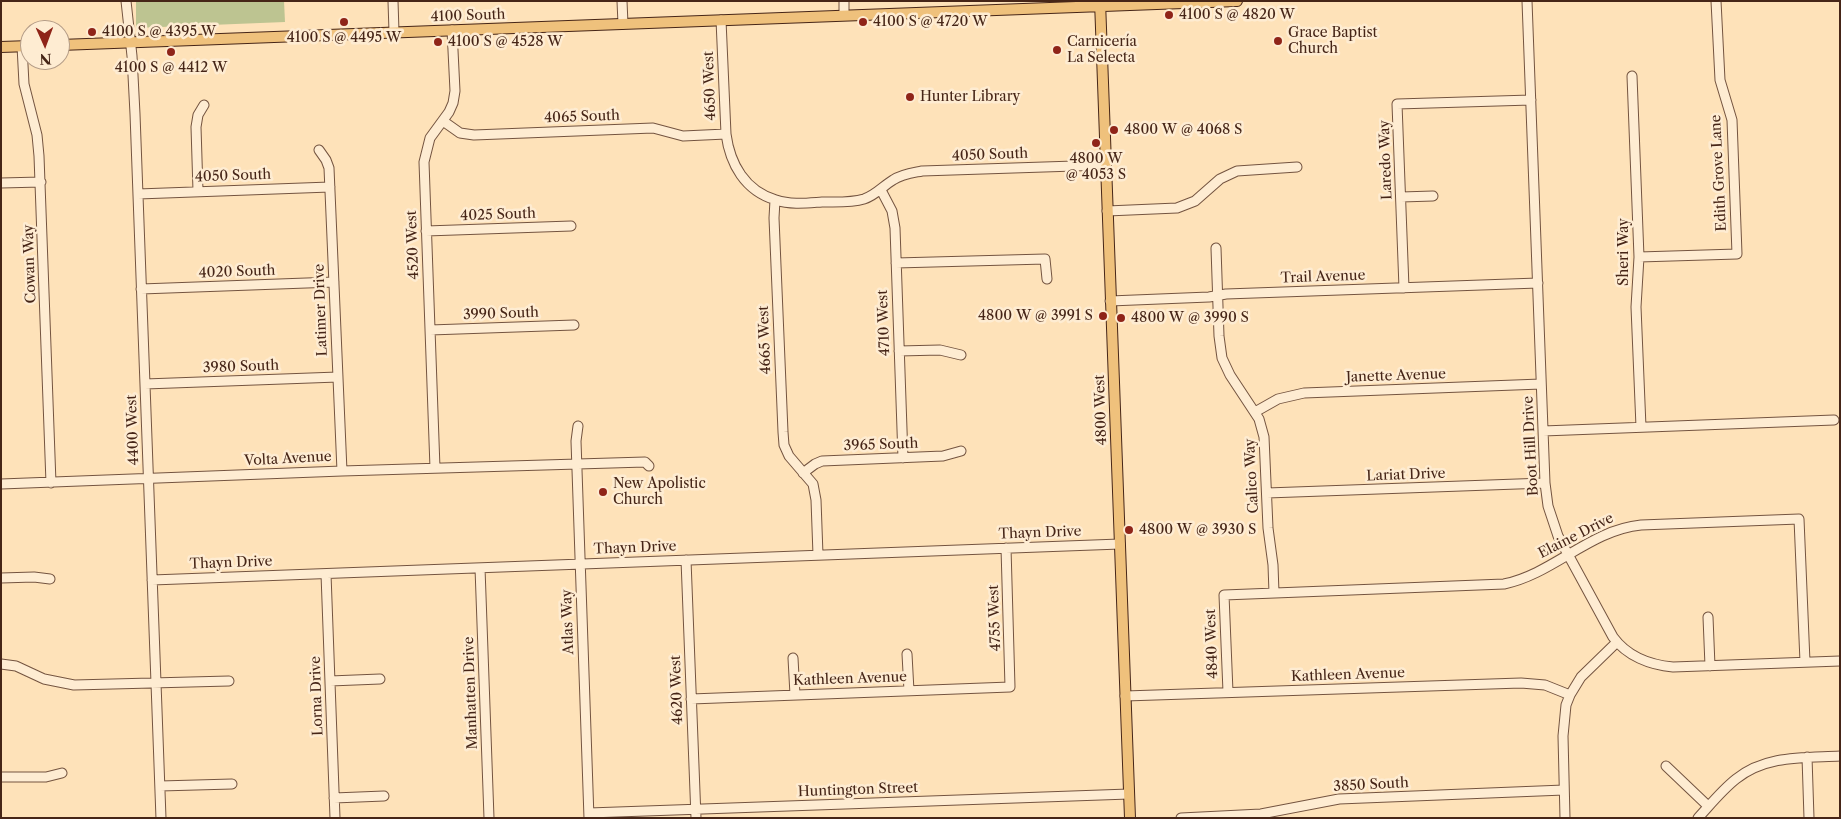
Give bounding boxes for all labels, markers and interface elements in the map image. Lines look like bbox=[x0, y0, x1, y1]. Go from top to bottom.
street label: 4100 South bbox=[430, 6, 506, 26]
place label: 4100 S @ 4820 W bbox=[1179, 7, 1295, 23]
marker: 4100 S @ 4820 W bbox=[1163, 9, 1175, 21]
place label: 4100 S @ 4720 W bbox=[873, 14, 987, 30]
marker: 4100 S @ 4495 W bbox=[338, 16, 350, 28]
marker: 4100 S @ 4720 W bbox=[857, 16, 869, 28]
north arrow bbox=[20, 20, 70, 70]
place label: 4100 S @ 4395 W bbox=[102, 24, 216, 40]
place label: Grace Baptist Church bbox=[1288, 25, 1377, 58]
marker: 4100 S @ 4395 W bbox=[86, 26, 98, 38]
place label: 4100 S @ 4495 W bbox=[287, 30, 401, 46]
place label: 4100 S @ 4528 W bbox=[448, 34, 563, 50]
place label: Carnicería La Selecta bbox=[1067, 34, 1137, 66]
marker: Grace Baptist Church bbox=[1272, 35, 1284, 47]
marker: 4100 S @ 4528 W bbox=[432, 36, 444, 48]
marker: Carnicería La Selecta bbox=[1051, 44, 1063, 56]
marker: 4100 S @ 4412 W bbox=[165, 46, 177, 58]
text: N bbox=[39, 50, 52, 68]
street label: 4650 West bbox=[700, 51, 720, 121]
place label: 4100 S @ 4412 W bbox=[115, 60, 227, 76]
place label: Hunter Library bbox=[920, 89, 1020, 105]
marker: Hunter Library bbox=[904, 91, 916, 103]
street label: 4065 South bbox=[544, 107, 620, 127]
street label: Edith Grove Lane bbox=[1708, 114, 1730, 232]
street label: Laredo Way bbox=[1376, 120, 1396, 200]
place label: 4800 W @ 4068 S bbox=[1124, 122, 1242, 138]
marker: 4800 W @ 4068 S bbox=[1108, 124, 1120, 136]
marker: 4800 W @ 4053 S bbox=[1090, 137, 1102, 149]
street label: 4050 South bbox=[951, 145, 1029, 165]
place label: 4800 W @ 4053 S bbox=[1066, 151, 1126, 184]
street label: 4050 South bbox=[194, 166, 272, 186]
street label: 4025 South bbox=[460, 205, 536, 225]
street label: 4520 West bbox=[403, 210, 423, 280]
street label: Sheri Way bbox=[1616, 218, 1632, 286]
street label: Cowan Way bbox=[20, 224, 40, 304]
street label: 4020 South bbox=[198, 262, 276, 282]
street label: Latimer Drive bbox=[311, 263, 331, 357]
street label: Trail Avenue bbox=[1280, 267, 1366, 287]
street label: 4710 West bbox=[874, 290, 894, 356]
street label: 3990 South bbox=[463, 304, 539, 324]
street label: 4665 West bbox=[755, 305, 775, 375]
place label: 4800 W @ 3991 S bbox=[978, 308, 1093, 324]
marker: 4800 W @ 3991 S bbox=[1097, 310, 1109, 322]
place label: 4800 W @ 3990 S bbox=[1131, 310, 1249, 326]
marker: 4800 W @ 3990 S bbox=[1115, 312, 1127, 324]
street label: 3980 South bbox=[203, 357, 279, 377]
street label: Janette Avenue bbox=[1346, 366, 1446, 386]
street label: 4800 West bbox=[1091, 374, 1111, 446]
street label: 4400 West bbox=[123, 394, 143, 466]
street label: Boot Hill Drive bbox=[1520, 395, 1542, 497]
street label: 3965 South bbox=[843, 435, 919, 455]
street label: Calico Way bbox=[1242, 438, 1262, 514]
street label: Volta Avenue bbox=[244, 448, 332, 470]
street label: Lariat Drive bbox=[1366, 465, 1446, 485]
place label: New Apolistic Church bbox=[613, 476, 706, 508]
marker: New Apolistic Church bbox=[597, 486, 609, 498]
street label: Elaine Drive bbox=[1536, 510, 1616, 562]
place label: 4800 W @ 3930 S bbox=[1139, 522, 1256, 538]
street label: Thayn Drive bbox=[998, 523, 1082, 543]
marker: 4800 W @ 3930 S bbox=[1123, 524, 1135, 536]
street label: Thayn Drive bbox=[593, 538, 677, 558]
street label: Thayn Drive bbox=[189, 553, 273, 573]
street label: 4755 West bbox=[985, 584, 1005, 652]
street label: Atlas Way bbox=[558, 589, 578, 655]
street label: 4840 West bbox=[1202, 609, 1222, 679]
street label: Manhatten Drive bbox=[461, 636, 481, 750]
street label: 4620 West bbox=[667, 655, 687, 725]
street label: Lorna Drive bbox=[307, 656, 327, 736]
street label: Kathleen Avenue bbox=[1291, 665, 1405, 685]
street label: Kathleen Avenue bbox=[793, 669, 907, 689]
street label: 3850 South bbox=[1333, 775, 1409, 795]
street label: Huntington Street bbox=[798, 780, 918, 800]

